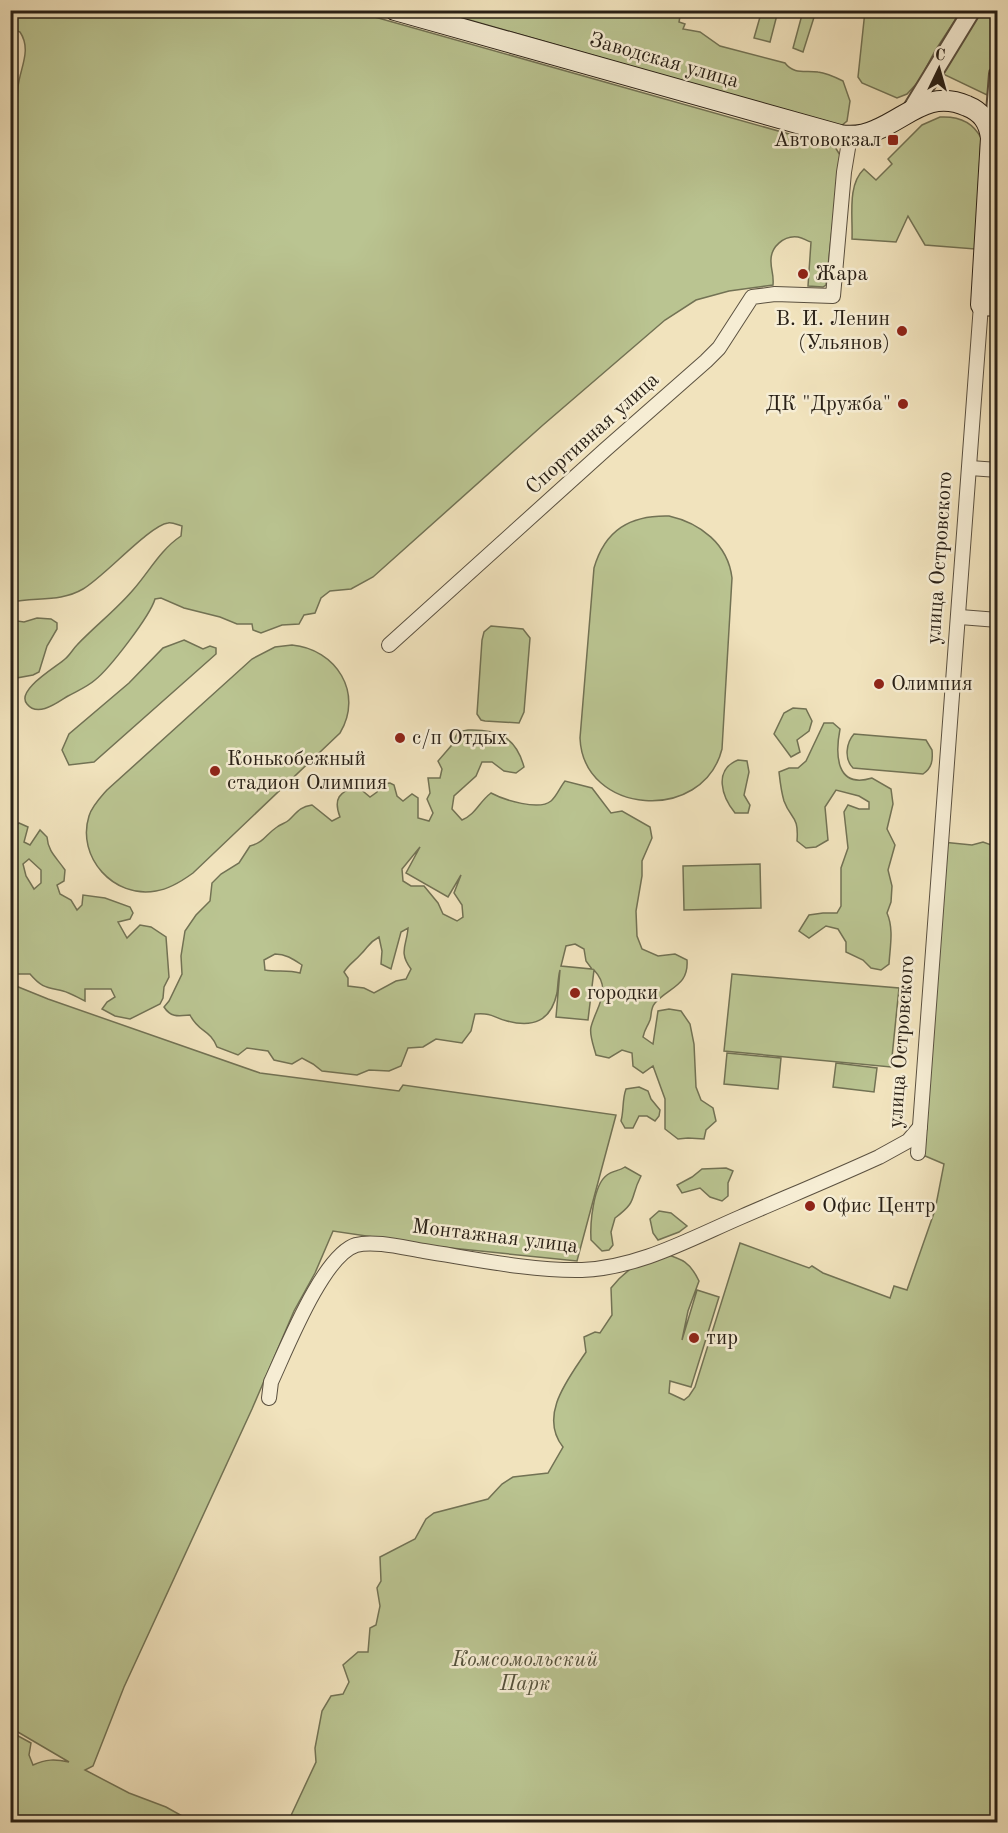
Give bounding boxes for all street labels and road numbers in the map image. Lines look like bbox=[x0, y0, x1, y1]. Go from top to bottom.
street label: Заводская улица bbox=[587, 30, 741, 92]
street label: Спортивная улица bbox=[523, 369, 663, 499]
street label: улица Островского bbox=[923, 471, 957, 645]
street label: улица Островского bbox=[885, 955, 919, 1129]
street label: Монтажная улица bbox=[411, 1216, 579, 1258]

